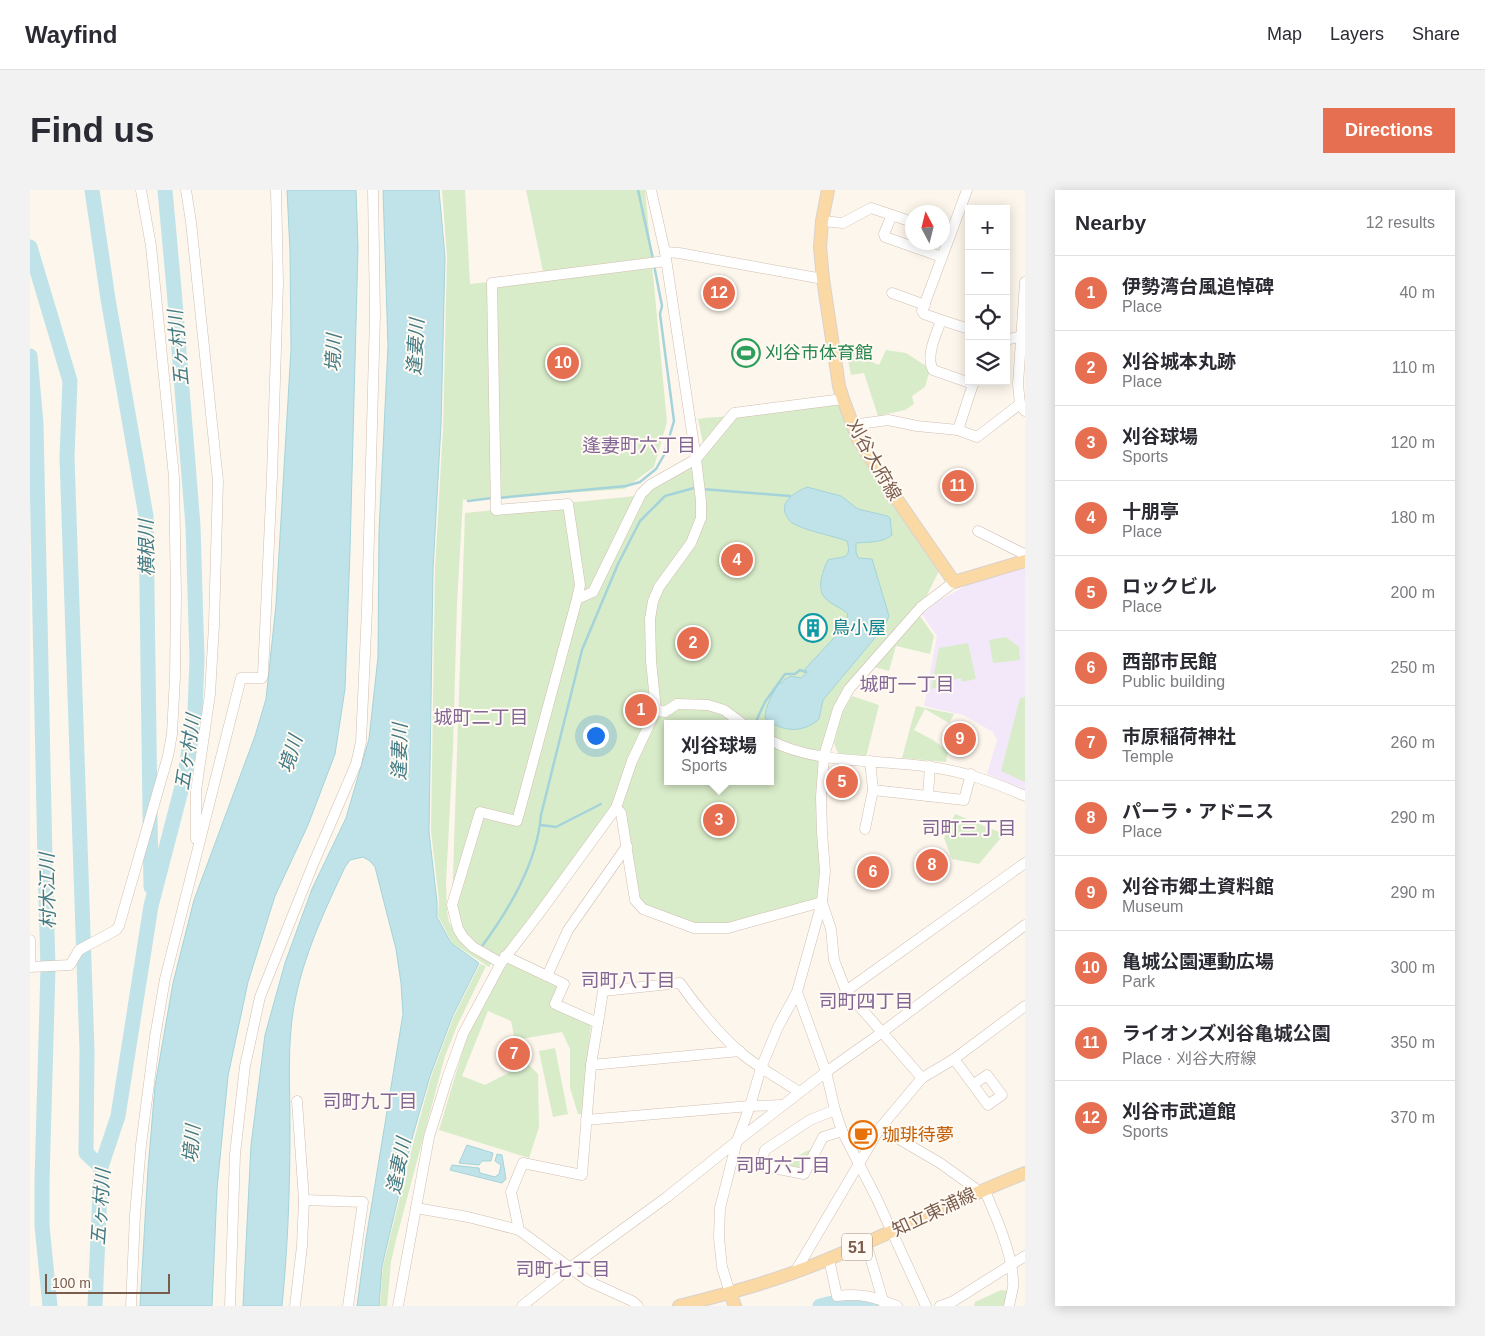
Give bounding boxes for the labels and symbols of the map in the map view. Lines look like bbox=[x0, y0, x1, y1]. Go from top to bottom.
north arrow bbox=[905, 205, 950, 250]
pin: 12 bbox=[703, 274, 735, 312]
water label: 五ヶ村川 bbox=[165, 307, 192, 387]
water label: 逢妻川 bbox=[404, 316, 428, 376]
water label: 境川 bbox=[322, 332, 345, 372]
sports icon: 刈谷市体育館 bbox=[731, 338, 761, 368]
place label: 刈谷市体育館 bbox=[765, 343, 873, 363]
pin: 10 bbox=[547, 344, 579, 382]
street label: 刈谷大府線 bbox=[843, 416, 905, 504]
district label: 逢妻町六丁目 bbox=[582, 435, 696, 456]
pin: 11 bbox=[942, 467, 974, 505]
water label: 横根川 bbox=[135, 517, 157, 577]
pin: 4 bbox=[721, 541, 753, 579]
building icon: 鳥小屋 bbox=[798, 613, 828, 643]
place label: 鳥小屋 bbox=[832, 618, 886, 638]
pin: 2 bbox=[677, 624, 709, 662]
district label: 城町一丁目 bbox=[859, 674, 955, 695]
pin: 1 bbox=[625, 691, 657, 729]
district label: 城町二丁目 bbox=[433, 707, 529, 728]
water label: 五ヶ村川 bbox=[171, 711, 204, 791]
pin: 9 bbox=[944, 720, 976, 758]
water label: 逢妻川 bbox=[389, 721, 411, 781]
your location bbox=[583, 723, 609, 749]
water label: 境川 bbox=[275, 731, 307, 775]
pin: 5 bbox=[826, 763, 858, 801]
pin: 3 bbox=[703, 801, 735, 839]
district label: 司町三丁目 bbox=[921, 818, 1017, 839]
pin: 8 bbox=[916, 846, 948, 884]
water label: 村木江川 bbox=[36, 851, 59, 929]
pin: 6 bbox=[857, 853, 889, 891]
district label: 司町八丁目 bbox=[580, 970, 676, 991]
district label: 司町四丁目 bbox=[818, 991, 914, 1012]
pin: 7 bbox=[498, 1035, 530, 1073]
district label: 司町九丁目 bbox=[322, 1091, 418, 1112]
cafe icon: 珈琲待夢 bbox=[848, 1120, 878, 1150]
water label: 境川 bbox=[179, 1122, 204, 1164]
place label: 珈琲待夢 bbox=[882, 1125, 954, 1145]
water label: 逢妻川 bbox=[383, 1134, 415, 1196]
district label: 司町六丁目 bbox=[735, 1155, 831, 1176]
water label: 五ヶ村川 bbox=[87, 1166, 114, 1246]
street label: 知立東浦線 bbox=[889, 1184, 979, 1240]
road number: 51 bbox=[842, 1234, 872, 1260]
district label: 司町七丁目 bbox=[515, 1259, 611, 1280]
scale bar bbox=[45, 1271, 170, 1294]

